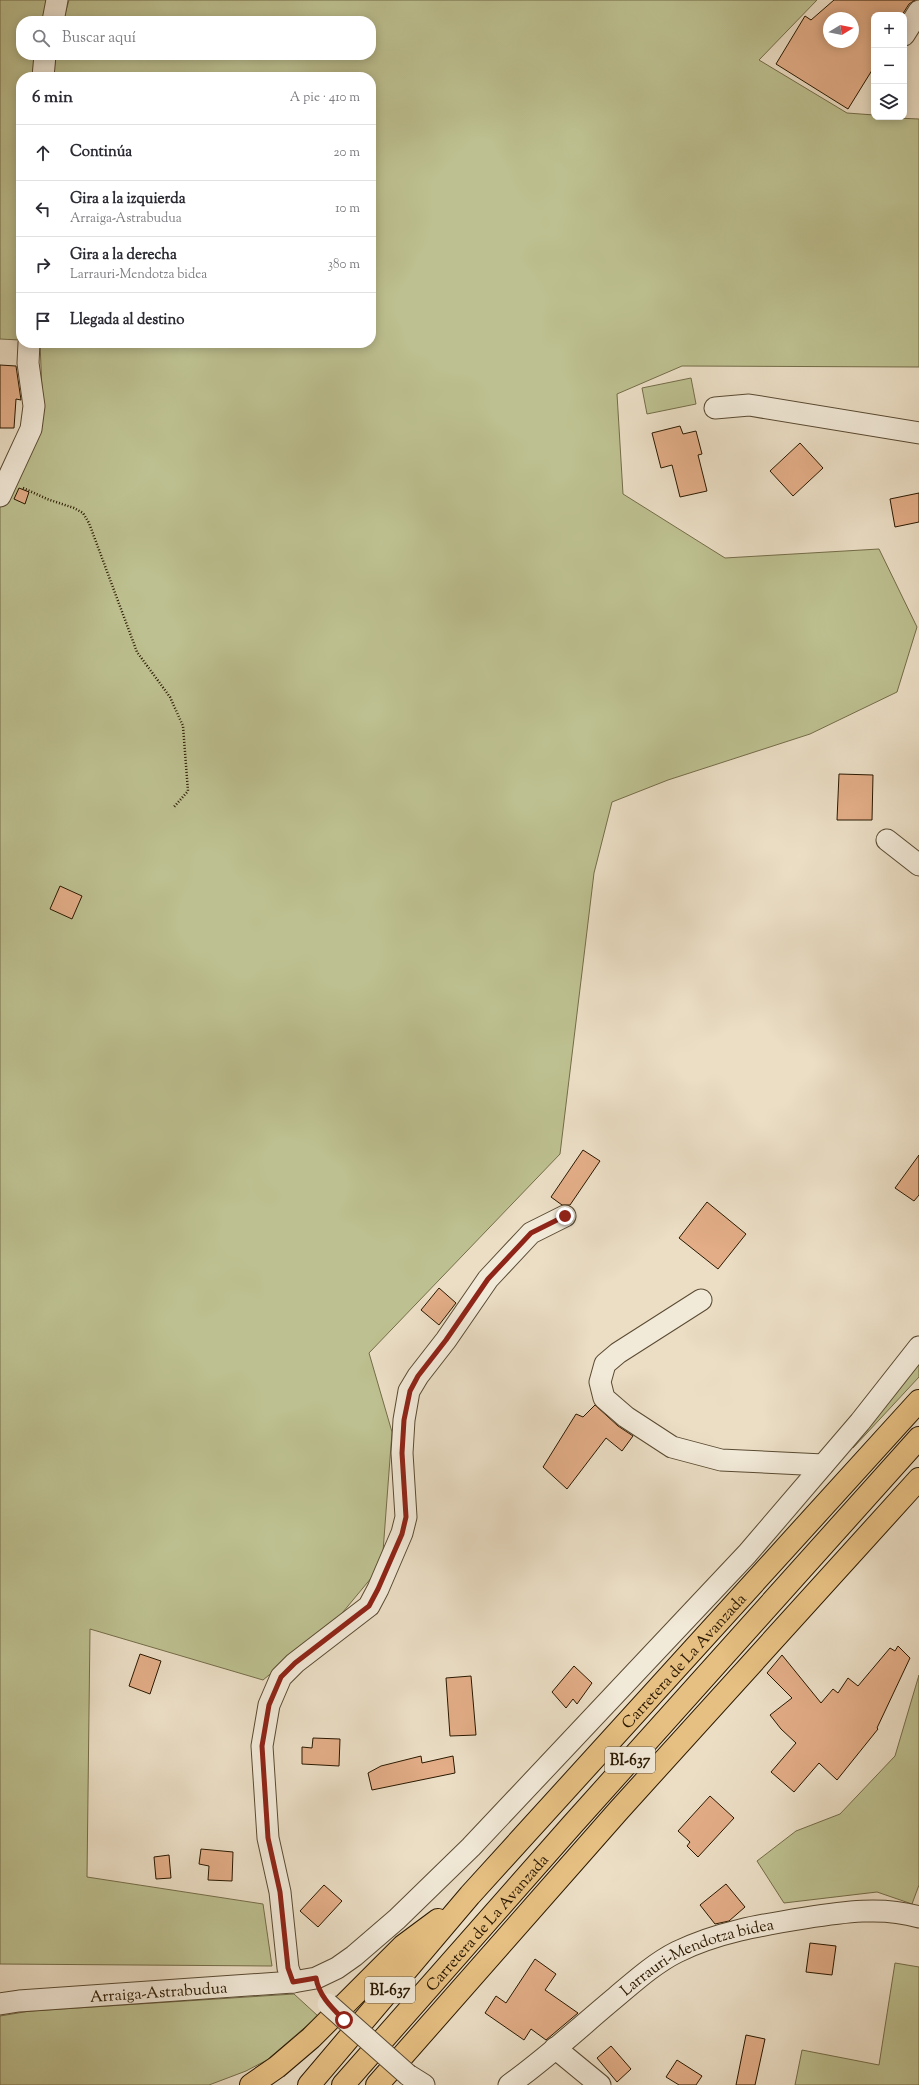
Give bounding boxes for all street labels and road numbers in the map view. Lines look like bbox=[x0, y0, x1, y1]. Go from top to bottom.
street label: Carretera de La Avanzada bbox=[617, 1589, 753, 1735]
road number: BI-637 bbox=[605, 1747, 655, 1773]
street label: Carretera de La Avanzada bbox=[421, 1850, 556, 1998]
street label: Larrauri-Mendotza bidea bbox=[616, 1914, 777, 2003]
road number: BI-637 bbox=[365, 1977, 415, 2003]
street label: Arraiga-Astrabudua bbox=[89, 1978, 229, 2010]

